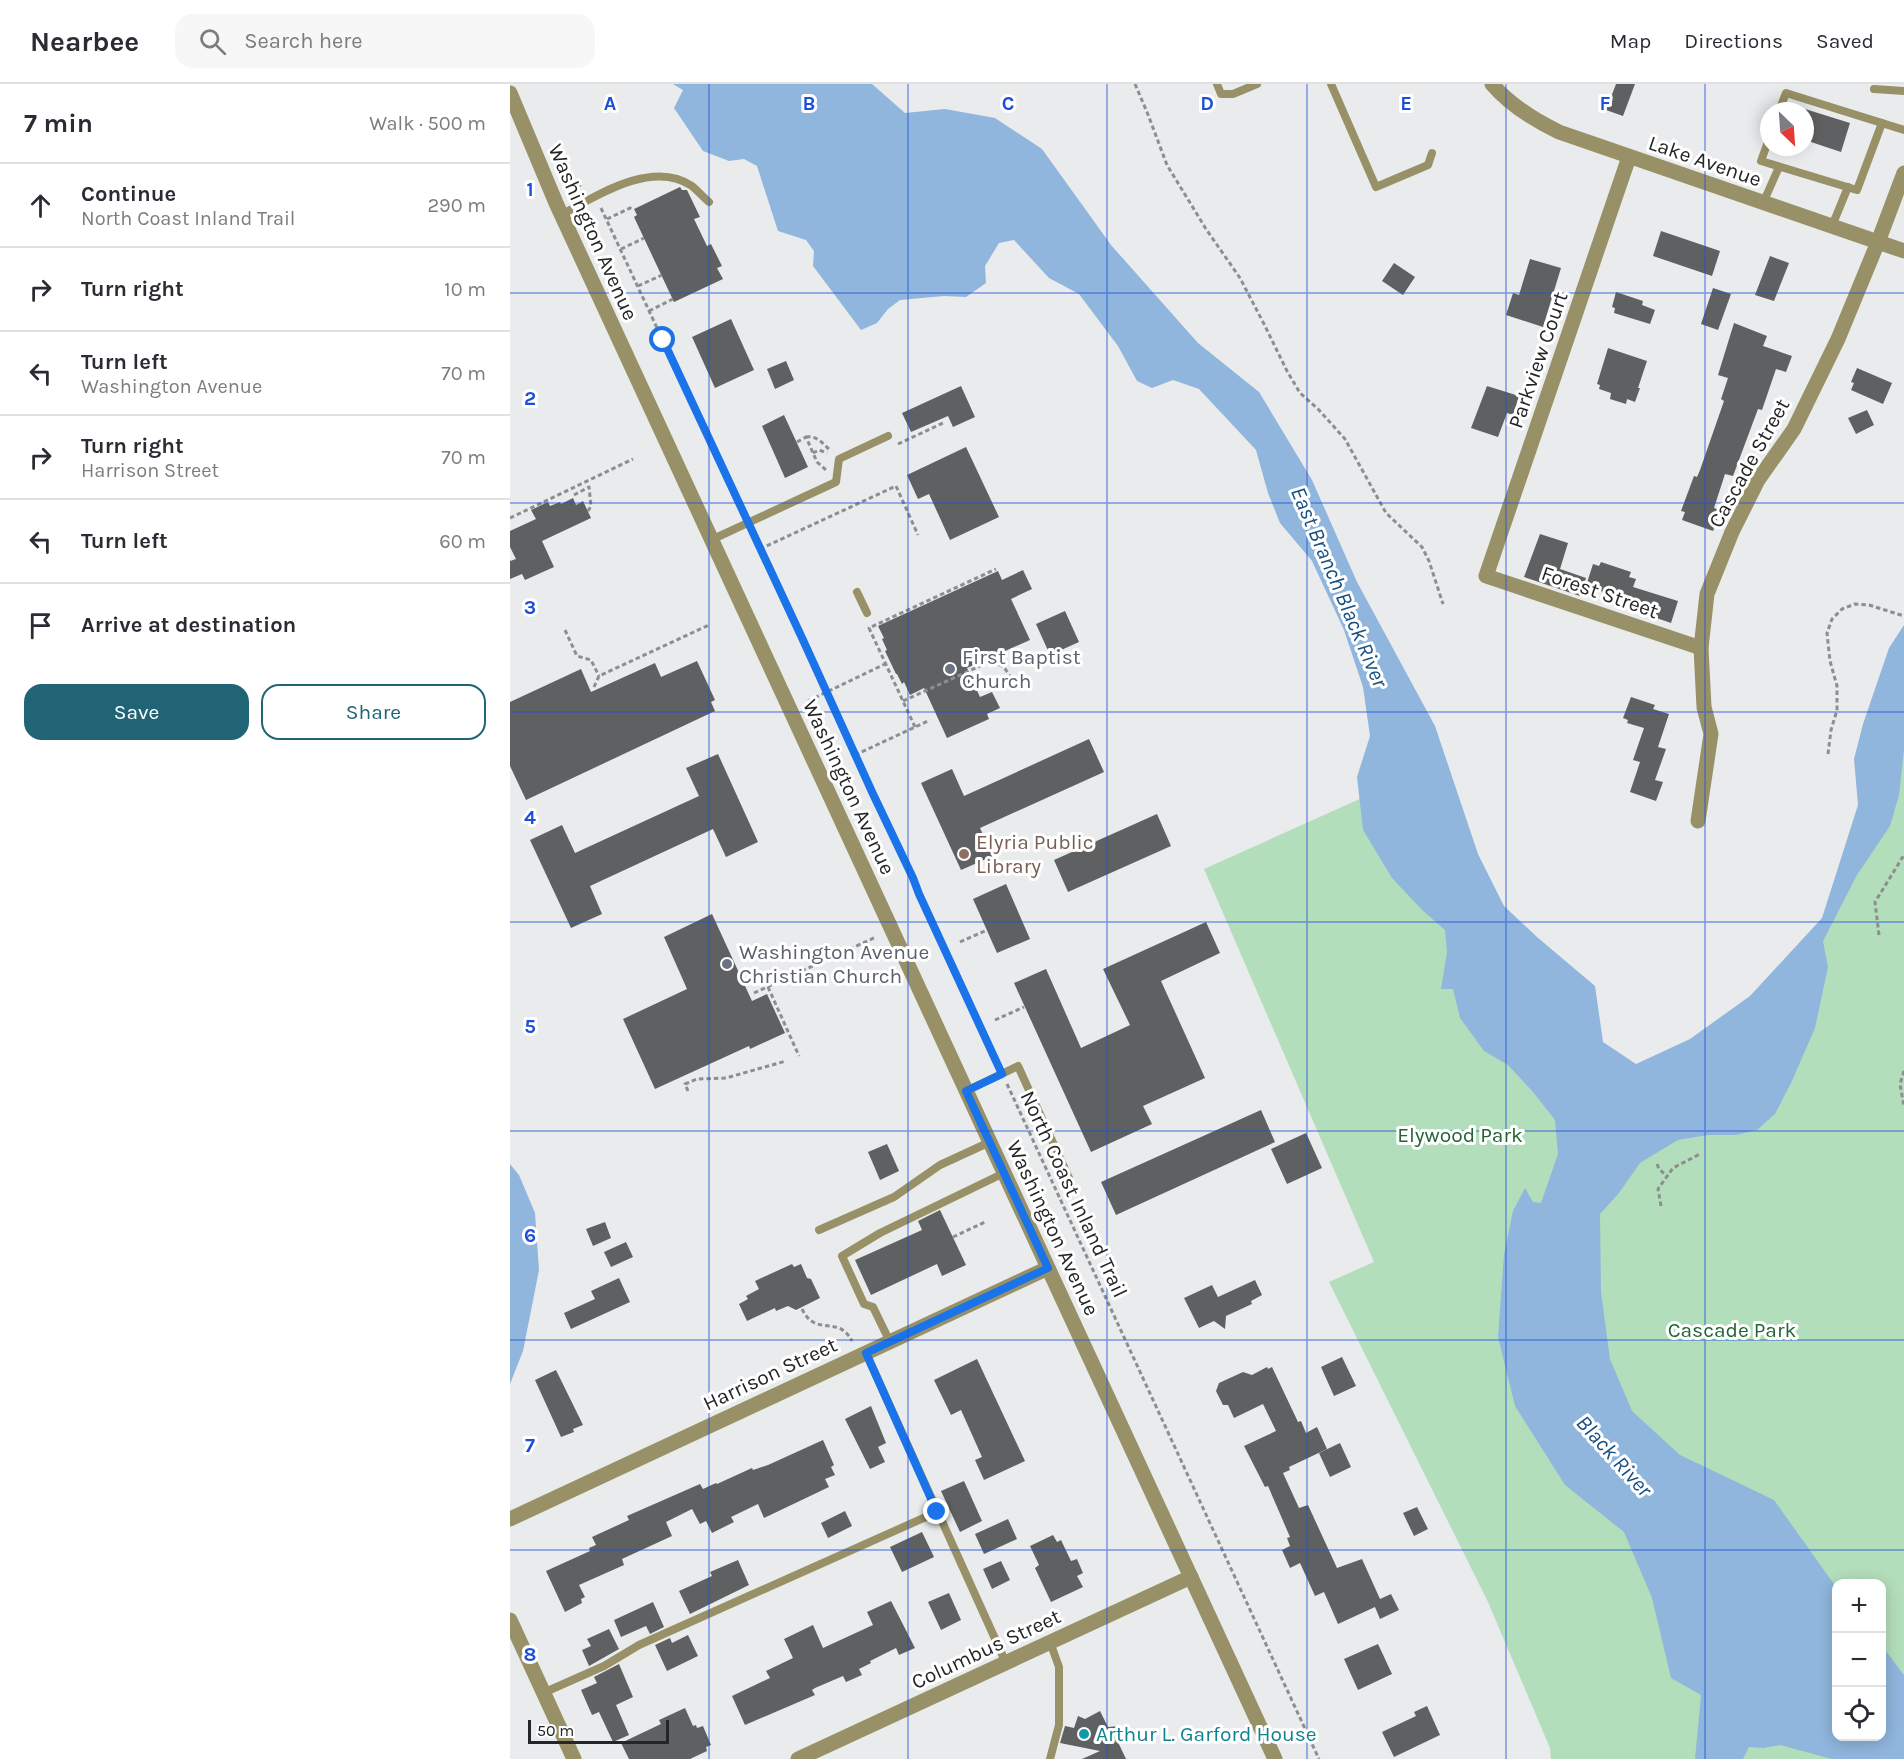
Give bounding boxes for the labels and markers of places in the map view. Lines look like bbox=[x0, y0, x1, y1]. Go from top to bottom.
place label: First Baptist Church bbox=[962, 645, 1081, 693]
marker: First Baptist Church bbox=[943, 662, 957, 676]
place label: Elyria Public Library bbox=[976, 830, 1094, 878]
marker: Elyria Public Library bbox=[957, 847, 971, 861]
place label: Washington Avenue Christian Church bbox=[739, 940, 929, 988]
marker: Washington Avenue Christian Church bbox=[720, 957, 734, 971]
place label: Arthur L. Garford House bbox=[1096, 1722, 1317, 1746]
marker: Arthur L. Garford House bbox=[1077, 1727, 1091, 1741]

